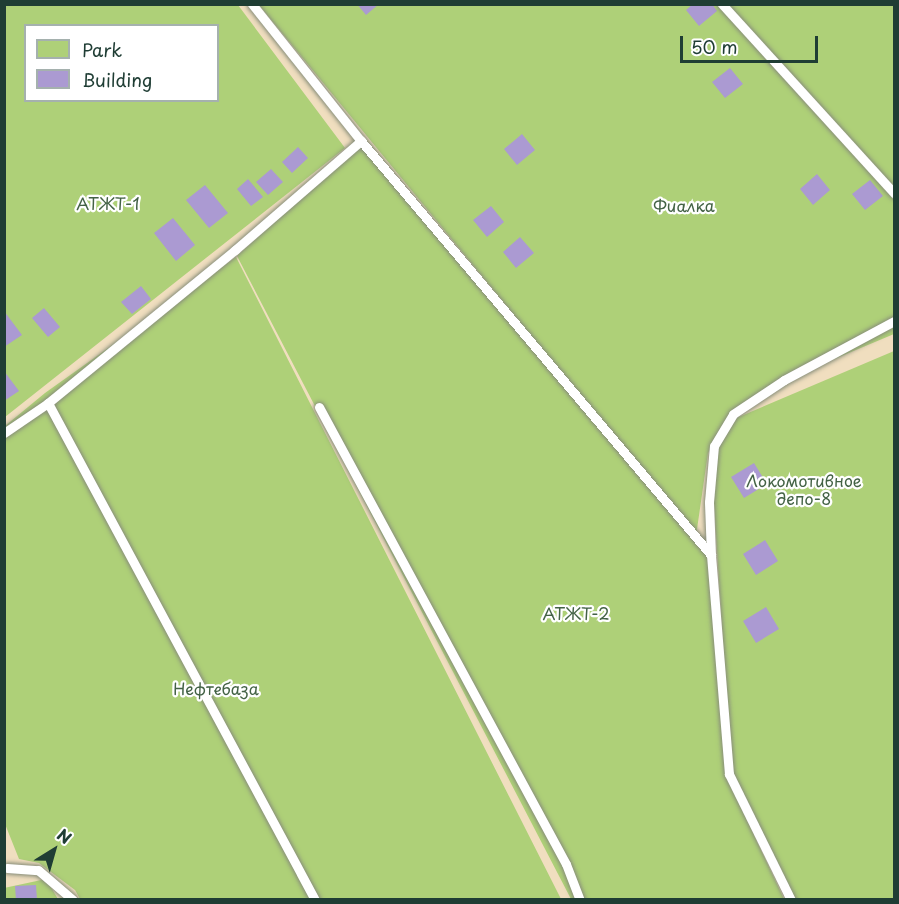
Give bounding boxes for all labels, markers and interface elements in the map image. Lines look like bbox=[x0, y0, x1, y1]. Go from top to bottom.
legend bbox=[24, 24, 219, 102]
scale bar bbox=[683, 24, 821, 62]
text: 50 m bbox=[691, 33, 738, 60]
text: Park bbox=[82, 36, 122, 63]
text: Building bbox=[82, 66, 152, 93]
park label: АТЖТ-1 bbox=[76, 193, 140, 213]
park label: Фиалка bbox=[653, 195, 715, 215]
park label: Локомотивное депо-8 bbox=[746, 470, 862, 508]
park label: АТЖТ-2 bbox=[542, 603, 610, 623]
park label: Нефтебаза bbox=[173, 678, 259, 698]
north arrow bbox=[24, 820, 84, 880]
text: N bbox=[53, 822, 77, 849]

